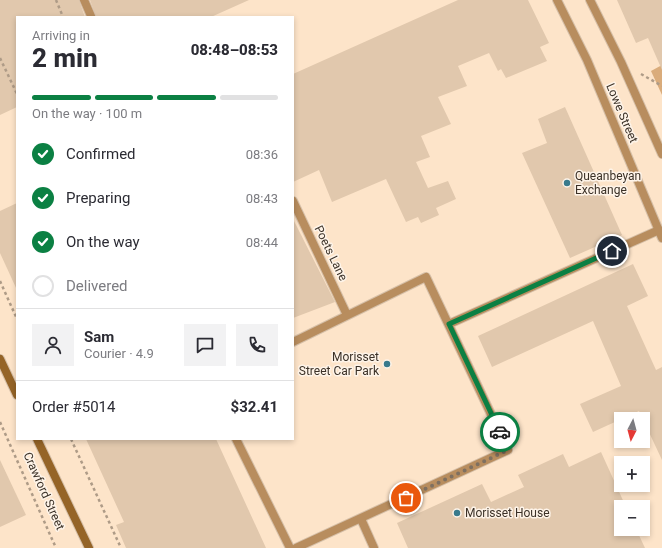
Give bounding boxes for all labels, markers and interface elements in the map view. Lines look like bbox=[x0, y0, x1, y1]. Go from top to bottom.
text: Arriving in bbox=[32, 28, 90, 43]
text: 08:48–08:53 bbox=[191, 41, 278, 59]
text: 2 min bbox=[32, 43, 98, 73]
street label: Lowe Street bbox=[603, 81, 641, 145]
text: On the way · 100 m bbox=[32, 106, 142, 121]
icon: check bbox=[32, 143, 54, 165]
text: Confirmed bbox=[66, 145, 136, 163]
text: 08:36 bbox=[246, 147, 278, 162]
place label: Queanbeyan Exchange bbox=[575, 169, 641, 197]
marker: Queanbeyan Exchange bbox=[562, 178, 572, 188]
icon: check bbox=[32, 187, 54, 209]
text: Preparing bbox=[66, 189, 130, 207]
text: 08:43 bbox=[246, 191, 278, 206]
street label: Poets Lane bbox=[312, 223, 350, 283]
icon: check bbox=[32, 231, 54, 253]
text: On the way bbox=[66, 233, 140, 251]
pin bbox=[595, 234, 629, 268]
text: 08:44 bbox=[246, 235, 278, 250]
icon: home bbox=[601, 240, 623, 262]
text: Delivered bbox=[66, 277, 128, 295]
button: person bbox=[32, 324, 74, 366]
button: chat bbox=[184, 324, 226, 366]
button: phone bbox=[236, 324, 278, 366]
text: Sam bbox=[84, 328, 114, 346]
text: Courier · 4.9 bbox=[84, 346, 154, 361]
place label: Morisset Street Car Park bbox=[299, 350, 380, 378]
marker: Morisset Street Car Park bbox=[382, 359, 392, 369]
text: Order #5014 bbox=[32, 398, 115, 416]
text: $32.41 bbox=[231, 398, 278, 416]
courier bbox=[480, 412, 520, 452]
north arrow bbox=[614, 412, 650, 448]
map controls bbox=[614, 412, 650, 536]
icon: car bbox=[489, 421, 511, 443]
street label: Crawford Street bbox=[21, 450, 67, 532]
button: + bbox=[614, 456, 650, 492]
pin bbox=[389, 481, 423, 515]
icon: bag bbox=[395, 487, 417, 509]
button: − bbox=[614, 500, 650, 536]
place label: Morisset House bbox=[465, 506, 550, 520]
marker: Morisset House bbox=[452, 508, 462, 518]

